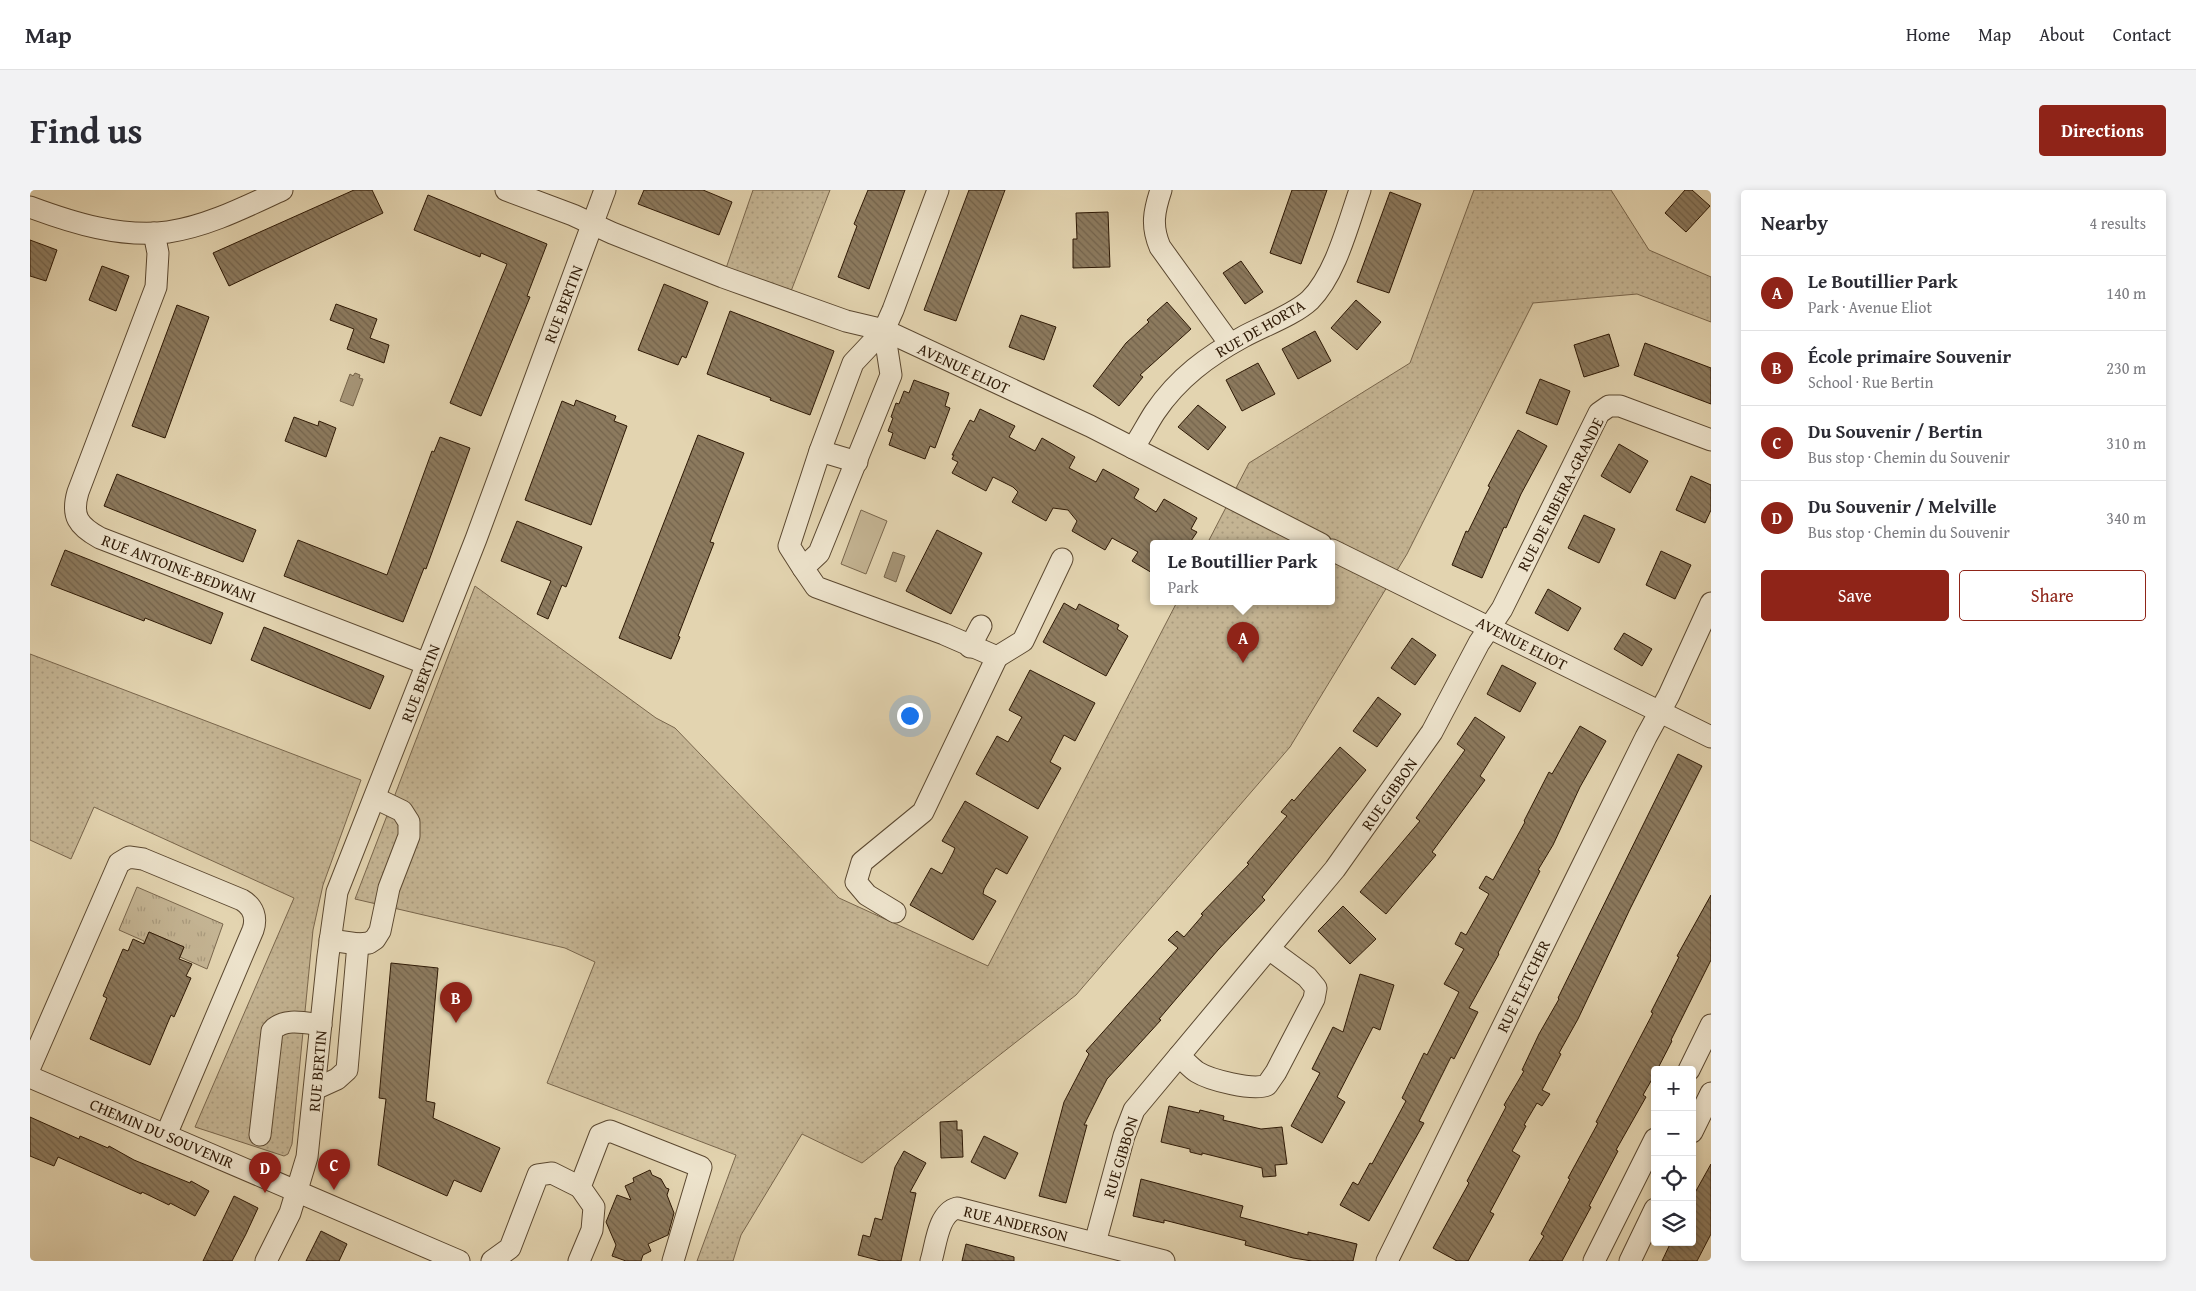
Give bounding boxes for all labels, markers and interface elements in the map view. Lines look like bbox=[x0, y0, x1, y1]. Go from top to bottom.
text: Map bbox=[25, 17, 72, 52]
text: Home bbox=[1906, 21, 1950, 48]
text: Map bbox=[1978, 21, 2011, 48]
text: About bbox=[2039, 21, 2085, 48]
text: Contact bbox=[2113, 21, 2171, 48]
text: Find us bbox=[30, 105, 143, 156]
button: Directions bbox=[2039, 105, 2166, 156]
text: Nearby bbox=[1761, 207, 1828, 238]
text: 4 results bbox=[2089, 211, 2146, 235]
street label: RUE BERTIN bbox=[537, 261, 589, 346]
text: Le Boutillier Park bbox=[1808, 267, 1957, 295]
text: A bbox=[1772, 281, 1782, 305]
text: 140 m bbox=[2106, 281, 2146, 305]
street label: RUE DE HORTA bbox=[1211, 293, 1309, 363]
text: Park · Avenue Eliot bbox=[1808, 295, 1932, 319]
street label: AVENUE ELIOT bbox=[914, 336, 1014, 400]
text: École primaire Souvenir bbox=[1808, 342, 2011, 370]
text: B bbox=[1772, 356, 1782, 380]
text: 230 m bbox=[2106, 356, 2146, 380]
text: School · Rue Bertin bbox=[1808, 370, 1933, 394]
street label: RUE DE RIBEIRA-GRANDE bbox=[1511, 413, 1609, 575]
text: Du Souvenir / Bertin bbox=[1808, 417, 1983, 445]
text: C bbox=[1772, 431, 1782, 455]
text: 310 m bbox=[2106, 431, 2146, 455]
text: Bus stop · Chemin du Souvenir bbox=[1808, 445, 2010, 469]
text: Du Souvenir / Melville bbox=[1808, 492, 1997, 520]
text: D bbox=[1772, 506, 1782, 530]
text: 340 m bbox=[2106, 506, 2146, 530]
text: Bus stop · Chemin du Souvenir bbox=[1808, 520, 2010, 544]
street label: RUE ANTOINE-BEDWANI bbox=[98, 528, 260, 608]
popup bbox=[1150, 540, 1335, 605]
text: Le Boutillier Park bbox=[1168, 547, 1317, 575]
button: Save bbox=[1761, 570, 1949, 621]
button: Share bbox=[1959, 570, 2146, 621]
text: Park bbox=[1168, 575, 1199, 599]
street label: AVENUE ELIOT bbox=[1472, 610, 1572, 676]
pin: A bbox=[1227, 622, 1259, 663]
street label: RUE BERTIN bbox=[394, 640, 446, 725]
your location bbox=[897, 703, 923, 729]
street label: RUE GIBBON bbox=[1355, 752, 1423, 835]
street label: RUE FLETCHER bbox=[1490, 935, 1556, 1036]
pin: B bbox=[440, 982, 472, 1023]
street label: RUE BERTIN bbox=[301, 1029, 333, 1113]
map controls bbox=[1651, 1066, 1696, 1246]
button: + bbox=[1651, 1066, 1696, 1111]
street label: CHEMIN DU SOUVENIR bbox=[86, 1092, 238, 1175]
button: − bbox=[1651, 1111, 1696, 1156]
street label: RUE GIBBON bbox=[1096, 1113, 1144, 1201]
pin: C bbox=[318, 1149, 350, 1190]
pin: D bbox=[249, 1152, 281, 1193]
button: locate bbox=[1651, 1156, 1696, 1201]
street label: RUE ANDERSON bbox=[961, 1198, 1071, 1248]
button: layers bbox=[1651, 1201, 1696, 1246]

